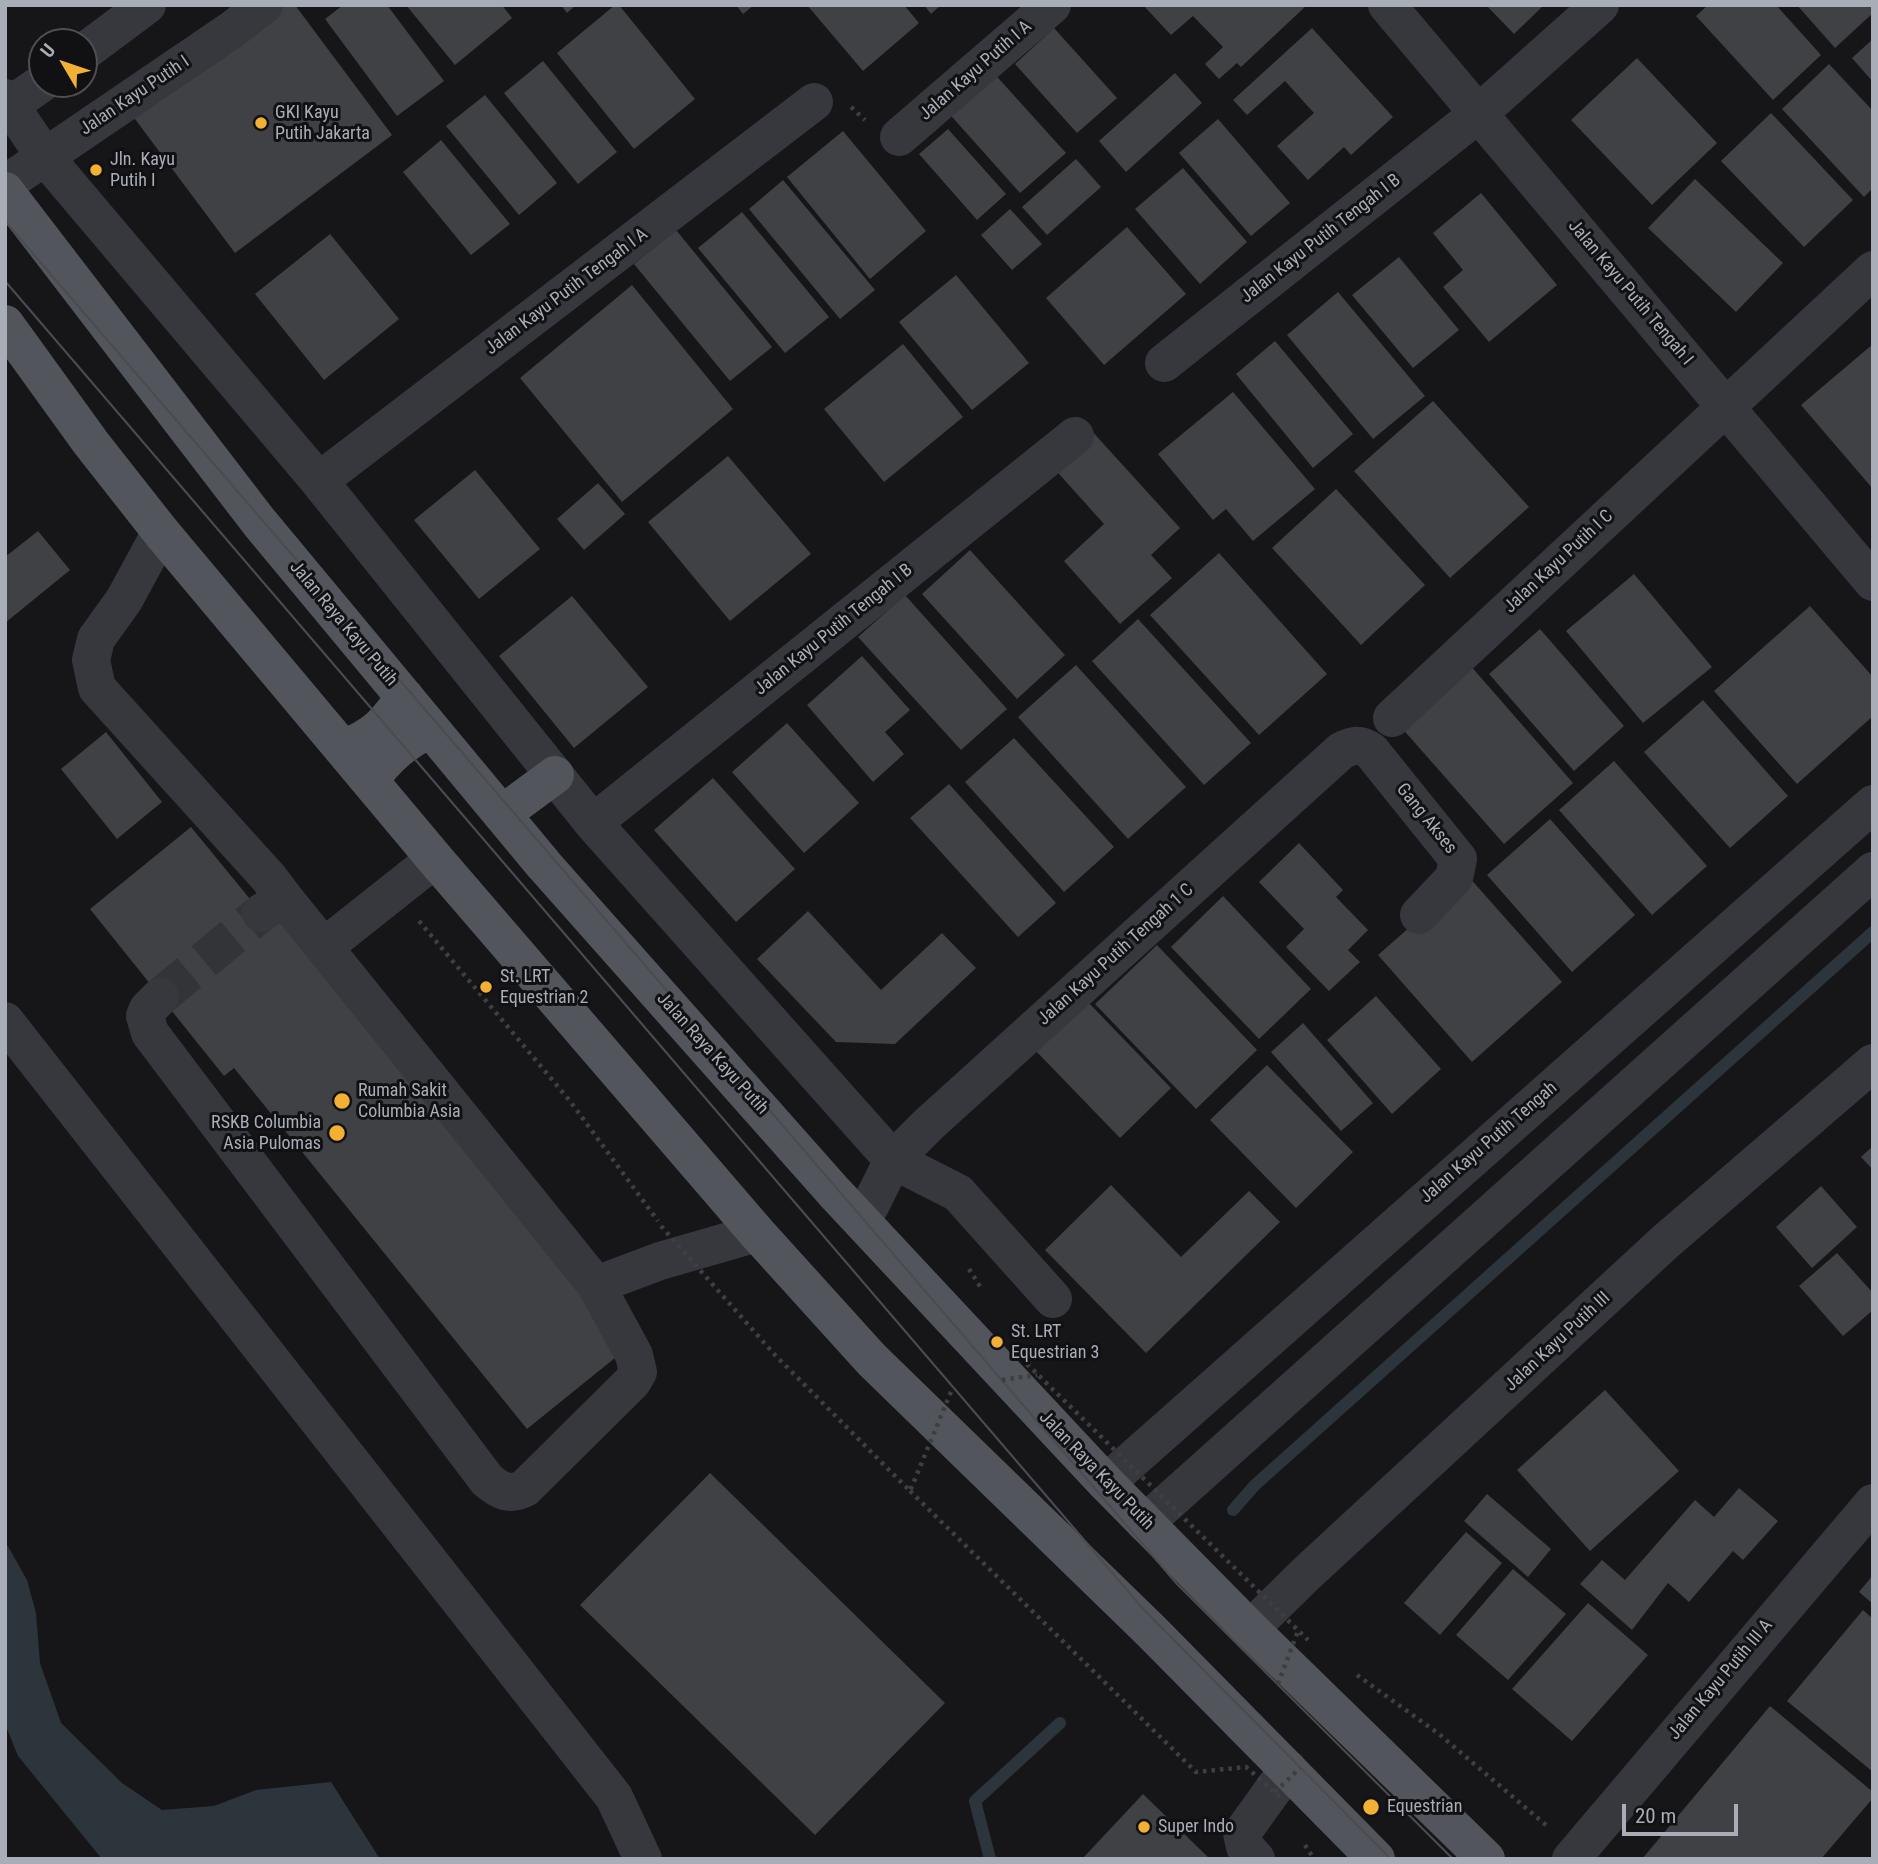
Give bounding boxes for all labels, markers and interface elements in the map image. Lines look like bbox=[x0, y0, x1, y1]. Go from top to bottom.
street label: Jalan Kayu Putih I A bbox=[916, 16, 1036, 126]
north arrow bbox=[28, 28, 98, 98]
text: U bbox=[35, 39, 60, 62]
street label: Jalan Kayu Putih I bbox=[76, 52, 194, 140]
place label: GKI Kayu Putih Jakarta bbox=[275, 102, 370, 144]
marker: GKI Kayu Putih Jakarta bbox=[253, 115, 269, 131]
place label: Jln. Kayu Putih I bbox=[110, 149, 175, 192]
marker: Jln. Kayu Putih I bbox=[88, 162, 104, 178]
street label: Jalan Kayu Putih Tengah I B bbox=[1237, 170, 1405, 308]
street label: Jalan Kayu Putih Tengah I bbox=[1563, 216, 1697, 370]
street label: Jalan Kayu Putih Tengah I A bbox=[482, 224, 652, 360]
street label: Jalan Kayu Putih I C bbox=[1500, 506, 1618, 618]
street label: Jalan Raya Kayu Putih bbox=[284, 557, 402, 691]
street label: Jalan Kayu Putih Tengah I B bbox=[751, 560, 917, 700]
street label: Gang Akses bbox=[1391, 779, 1461, 859]
street label: Jalan Kayu Putih Tengah 1 C bbox=[1034, 879, 1198, 1031]
place label: St. LRT Equestrian 2 bbox=[500, 966, 588, 1009]
marker: St. LRT Equestrian 2 bbox=[478, 979, 494, 995]
street label: Jalan Raya Kayu Putih bbox=[652, 989, 772, 1119]
street label: Jalan Kayu Putih Tengah bbox=[1416, 1078, 1562, 1208]
place label: Rumah Sakit Columbia Asia bbox=[358, 1080, 461, 1122]
marker: Rumah Sakit Columbia Asia bbox=[332, 1091, 352, 1111]
place label: RSKB Columbia Asia Pulomas bbox=[211, 1112, 321, 1154]
marker: RSKB Columbia Asia Pulomas bbox=[327, 1123, 347, 1143]
street label: Jalan Kayu Putih III bbox=[1501, 1288, 1615, 1396]
place label: St. LRT Equestrian 3 bbox=[1011, 1321, 1099, 1364]
marker: St. LRT Equestrian 3 bbox=[989, 1334, 1005, 1350]
street label: Jalan Raya Kayu Putih bbox=[1034, 1407, 1158, 1535]
street label: Jalan Kayu Putih III A bbox=[1664, 1615, 1778, 1745]
scale bar bbox=[1626, 1790, 1742, 1834]
place label: Equestrian bbox=[1387, 1796, 1462, 1818]
marker: Equestrian bbox=[1361, 1797, 1381, 1817]
text: 20 m bbox=[1635, 1804, 1676, 1828]
place label: Super Indo bbox=[1158, 1816, 1234, 1838]
marker: Super Indo bbox=[1136, 1819, 1152, 1835]

